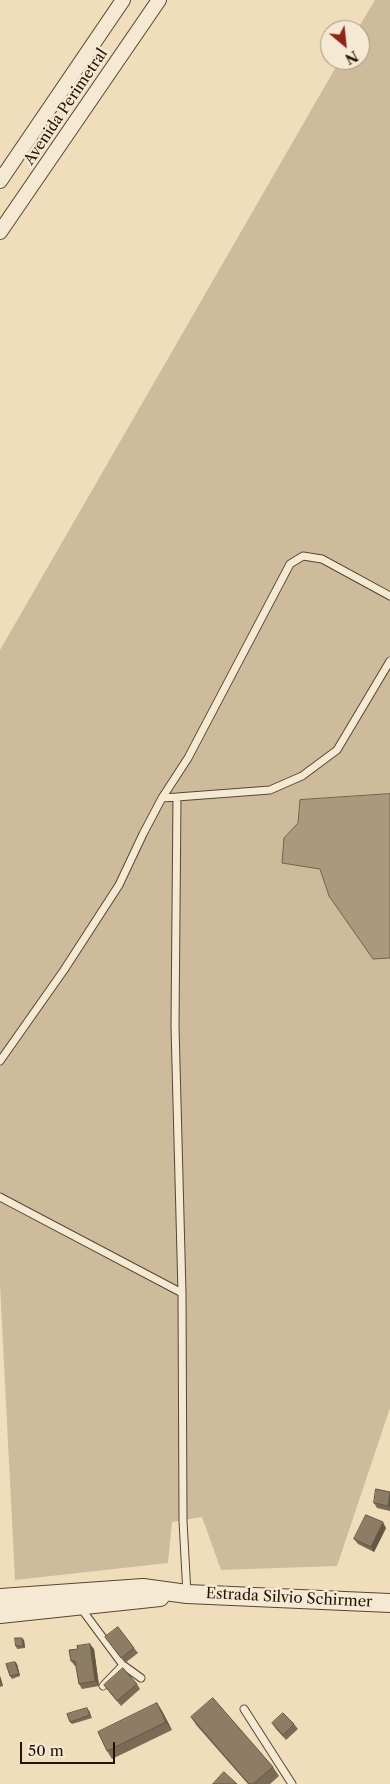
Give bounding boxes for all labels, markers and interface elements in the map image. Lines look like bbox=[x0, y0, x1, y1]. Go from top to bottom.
north arrow bbox=[320, 20, 370, 70]
street label: Avenida Perimetral bbox=[20, 45, 112, 169]
text: N bbox=[342, 47, 361, 68]
street label: Estrada Silvio Schirmer bbox=[205, 1585, 373, 1611]
scale bar bbox=[22, 1732, 118, 1764]
text: 50 m bbox=[28, 1741, 64, 1760]

